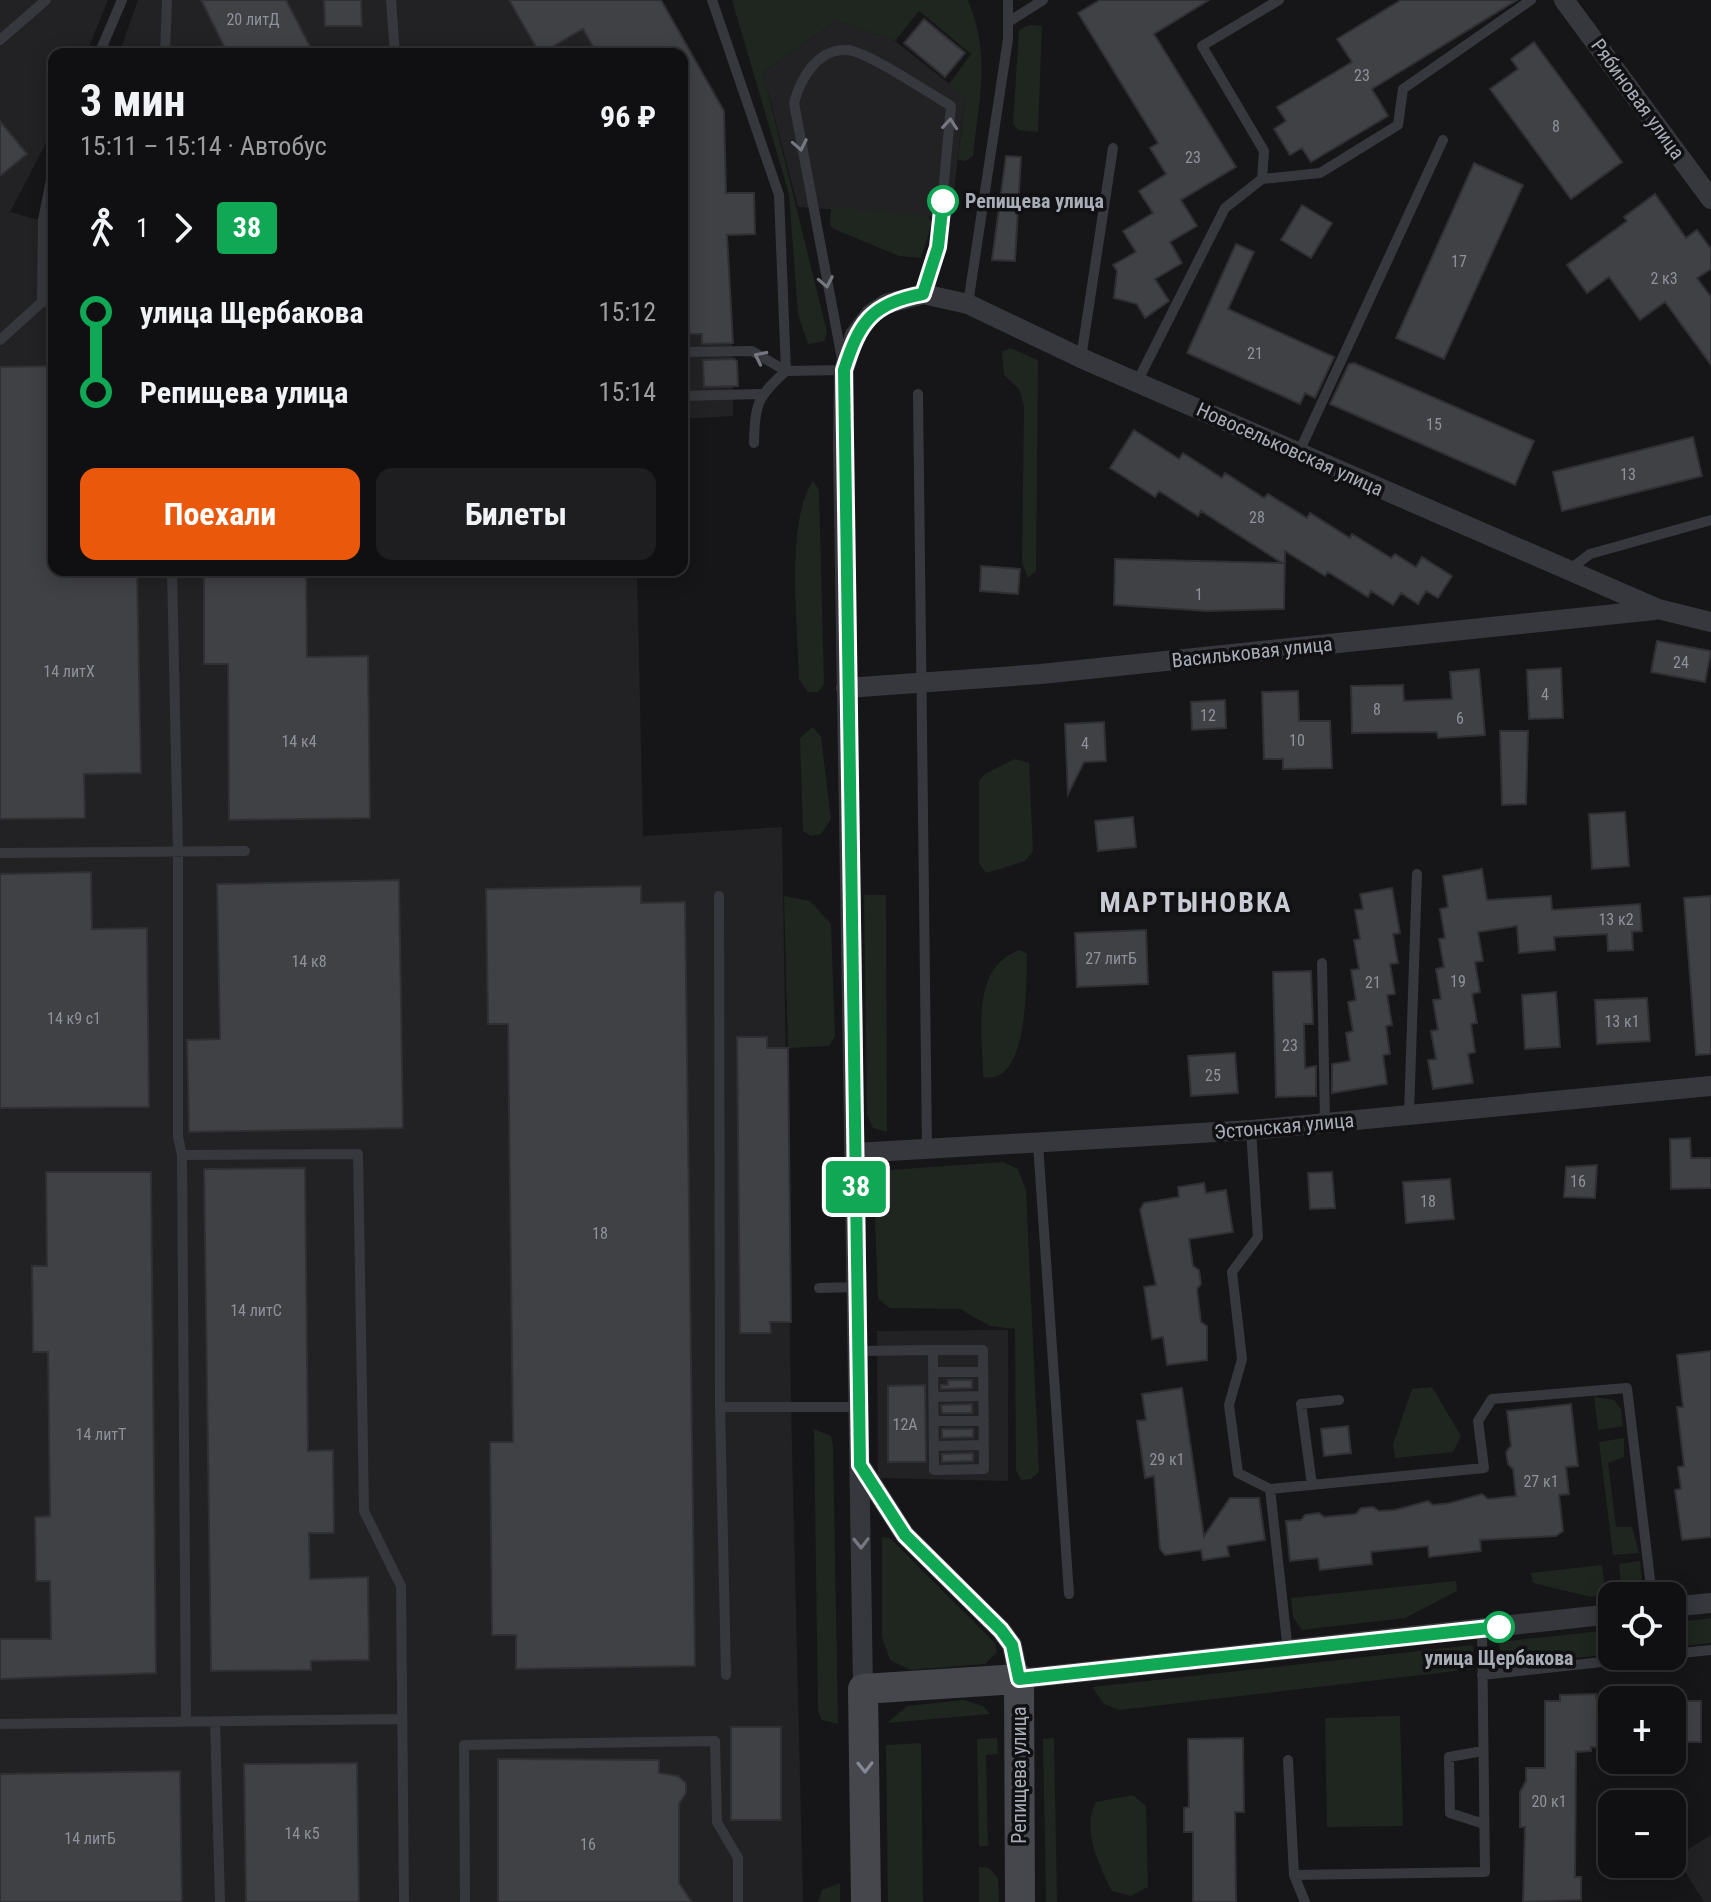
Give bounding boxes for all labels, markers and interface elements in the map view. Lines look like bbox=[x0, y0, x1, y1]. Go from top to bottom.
house number: 20 литД bbox=[226, 10, 280, 29]
street label: Рябиновая улица bbox=[1586, 34, 1690, 164]
house number: 23 bbox=[1354, 66, 1370, 85]
text: 3 мин bbox=[80, 75, 186, 127]
text: 96 ₽ bbox=[600, 99, 656, 134]
one-way arrow bbox=[941, 117, 958, 130]
house number: 8 bbox=[1552, 117, 1560, 136]
text: 15:11 – 15:14 · Автобус bbox=[80, 131, 327, 161]
one-way arrow bbox=[791, 138, 808, 151]
house number: 23 bbox=[1185, 148, 1201, 167]
marker: Репищева улица bbox=[928, 186, 958, 216]
place label: Репищева улица bbox=[965, 189, 1104, 213]
icon: walk bbox=[80, 206, 124, 250]
icon: forward bbox=[161, 206, 205, 250]
text: 38 bbox=[233, 211, 261, 244]
text: 1 bbox=[136, 213, 149, 243]
house number: 17 bbox=[1451, 252, 1467, 271]
house number: 2 к3 bbox=[1650, 269, 1678, 288]
one-way arrow bbox=[817, 275, 834, 289]
text: улица Щербакова bbox=[140, 295, 364, 330]
text: 15:12 bbox=[599, 297, 656, 327]
house number: 21 bbox=[1247, 344, 1263, 363]
one-way arrow bbox=[754, 351, 768, 367]
text: Репищева улица bbox=[140, 375, 348, 410]
text: 15:14 bbox=[599, 377, 656, 407]
street label: Новосельковская улица bbox=[1193, 397, 1387, 501]
house number: 15 bbox=[1426, 415, 1442, 434]
house number: 13 bbox=[1620, 465, 1636, 484]
button: Поехали bbox=[80, 468, 360, 560]
button: Билеты bbox=[376, 468, 656, 560]
house number: 28 bbox=[1249, 508, 1265, 527]
house number: 1 bbox=[1195, 585, 1203, 604]
street label: Васильковая улица bbox=[1170, 632, 1334, 672]
house number: 24 bbox=[1673, 653, 1689, 672]
house number: 14 литХ bbox=[43, 662, 95, 681]
house number: 4 bbox=[1541, 685, 1549, 704]
house number: 8 bbox=[1373, 700, 1381, 719]
house number: 12 bbox=[1200, 706, 1216, 725]
house number: 6 bbox=[1456, 709, 1464, 728]
house number: 10 bbox=[1289, 731, 1305, 750]
house number: 14 к4 bbox=[281, 732, 317, 751]
house number: 4 bbox=[1081, 734, 1089, 753]
district label: МАРТЫНОВКА bbox=[1100, 886, 1292, 919]
house number: 13 к2 bbox=[1598, 910, 1634, 929]
house number: 27 литБ bbox=[1085, 949, 1137, 968]
house number: 14 к8 bbox=[291, 952, 327, 971]
house number: 19 bbox=[1450, 972, 1466, 991]
house number: 21 bbox=[1365, 973, 1381, 992]
house number: 14 к9 с1 bbox=[47, 1009, 101, 1028]
house number: 13 к1 bbox=[1604, 1012, 1640, 1031]
house number: 23 bbox=[1282, 1036, 1298, 1055]
house number: 25 bbox=[1205, 1066, 1221, 1085]
street label: Эстонская улица bbox=[1213, 1108, 1355, 1144]
line badge: 38 bbox=[820, 1161, 892, 1213]
text: 38 bbox=[842, 1170, 870, 1203]
house number: 16 bbox=[1570, 1172, 1586, 1191]
house number: 18 bbox=[1420, 1192, 1436, 1211]
house number: 18 bbox=[592, 1224, 608, 1243]
house number: 14 литС bbox=[230, 1301, 282, 1320]
house number: 12А bbox=[892, 1415, 918, 1434]
house number: 14 литТ bbox=[76, 1425, 126, 1444]
house number: 29 к1 bbox=[1149, 1450, 1185, 1469]
house number: 27 к1 bbox=[1523, 1472, 1559, 1491]
one-way arrow bbox=[852, 1537, 870, 1550]
map controls bbox=[1598, 1582, 1686, 1878]
button: locate bbox=[1598, 1582, 1686, 1670]
marker: улица Щербакова bbox=[1484, 1612, 1514, 1642]
place label: улица Щербакова bbox=[1424, 1646, 1574, 1670]
button: + bbox=[1598, 1686, 1686, 1774]
street label: Репищева улица bbox=[1007, 1706, 1031, 1844]
one-way arrow bbox=[856, 1761, 873, 1774]
button: − bbox=[1598, 1790, 1686, 1878]
house number: 20 к1 bbox=[1531, 1792, 1567, 1811]
house number: 14 к5 bbox=[284, 1824, 320, 1843]
house number: 14 литБ bbox=[64, 1829, 116, 1848]
house number: 16 bbox=[580, 1835, 596, 1854]

